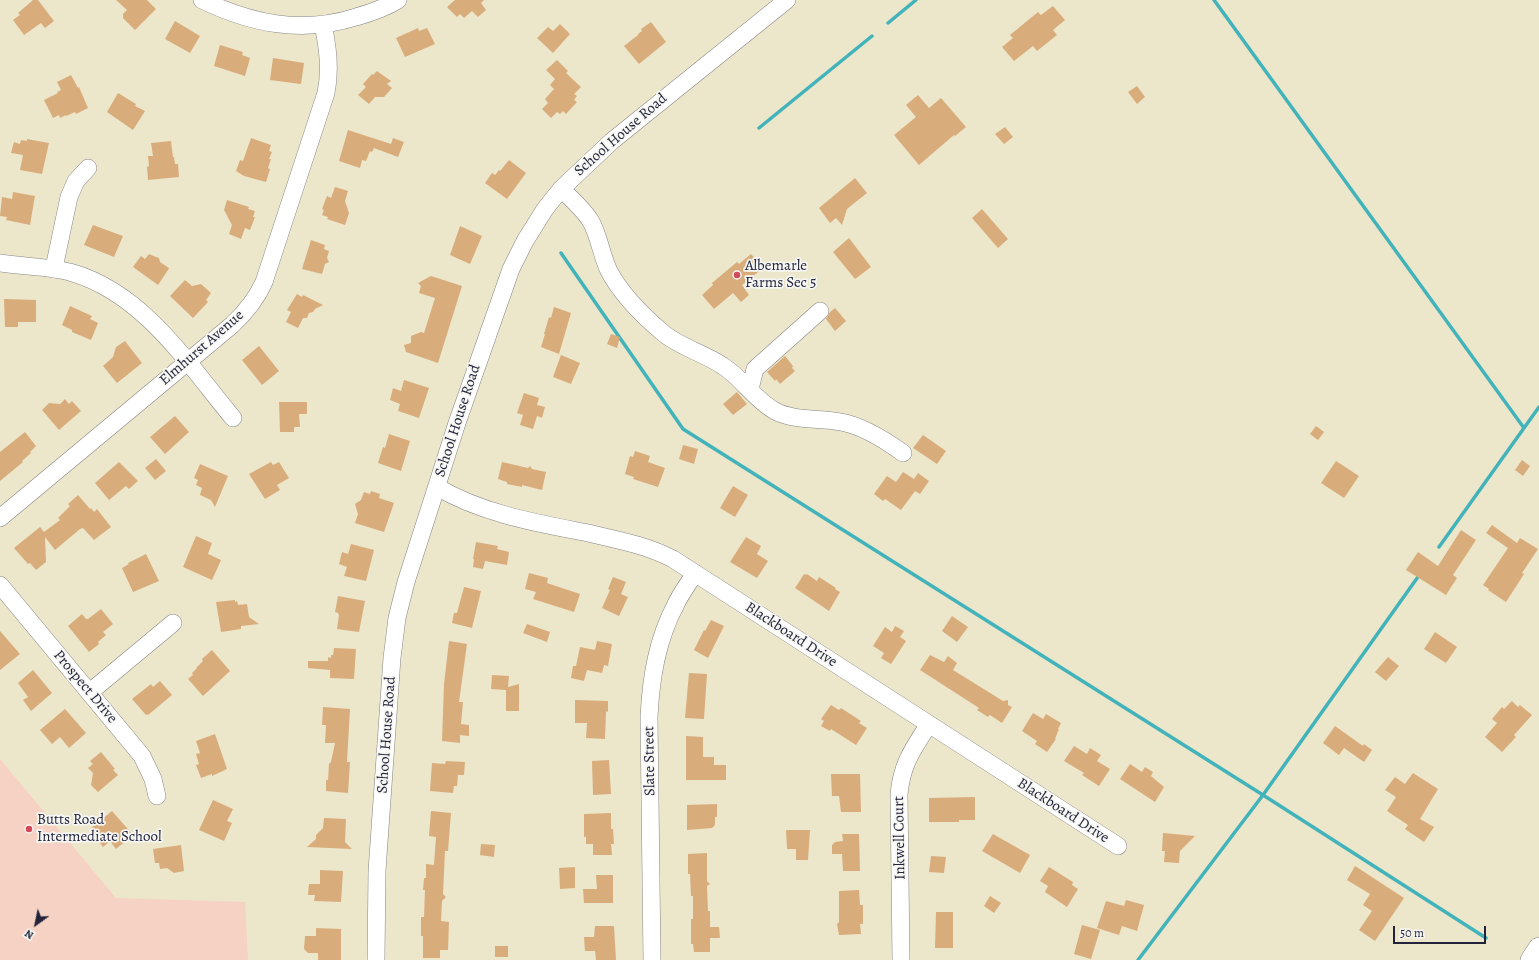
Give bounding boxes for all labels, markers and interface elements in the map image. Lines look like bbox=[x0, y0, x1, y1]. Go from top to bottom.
street label: School House Road bbox=[571, 90, 671, 180]
place label: Albemarle Farms Sec 5 bbox=[745, 257, 816, 292]
marker: Albemarle Farms Sec 5 bbox=[732, 270, 742, 280]
street label: Elmhurst Avenue bbox=[156, 307, 248, 389]
street label: School House Road bbox=[431, 363, 485, 479]
street label: Blackboard Drive bbox=[742, 599, 840, 671]
street label: Prospect Drive bbox=[49, 647, 121, 727]
street label: School House Road bbox=[374, 676, 400, 794]
street label: Slate Street bbox=[640, 726, 660, 796]
street label: Blackboard Drive bbox=[1014, 775, 1112, 847]
street label: Inkwell Court bbox=[890, 796, 910, 880]
place label: Butts Road Intermediate School bbox=[37, 811, 162, 846]
marker: Butts Road Intermediate School bbox=[24, 824, 34, 834]
north arrow bbox=[16, 904, 56, 944]
scale bar bbox=[1395, 918, 1488, 944]
text: 50 m bbox=[1400, 925, 1424, 941]
text: N bbox=[22, 926, 37, 943]

